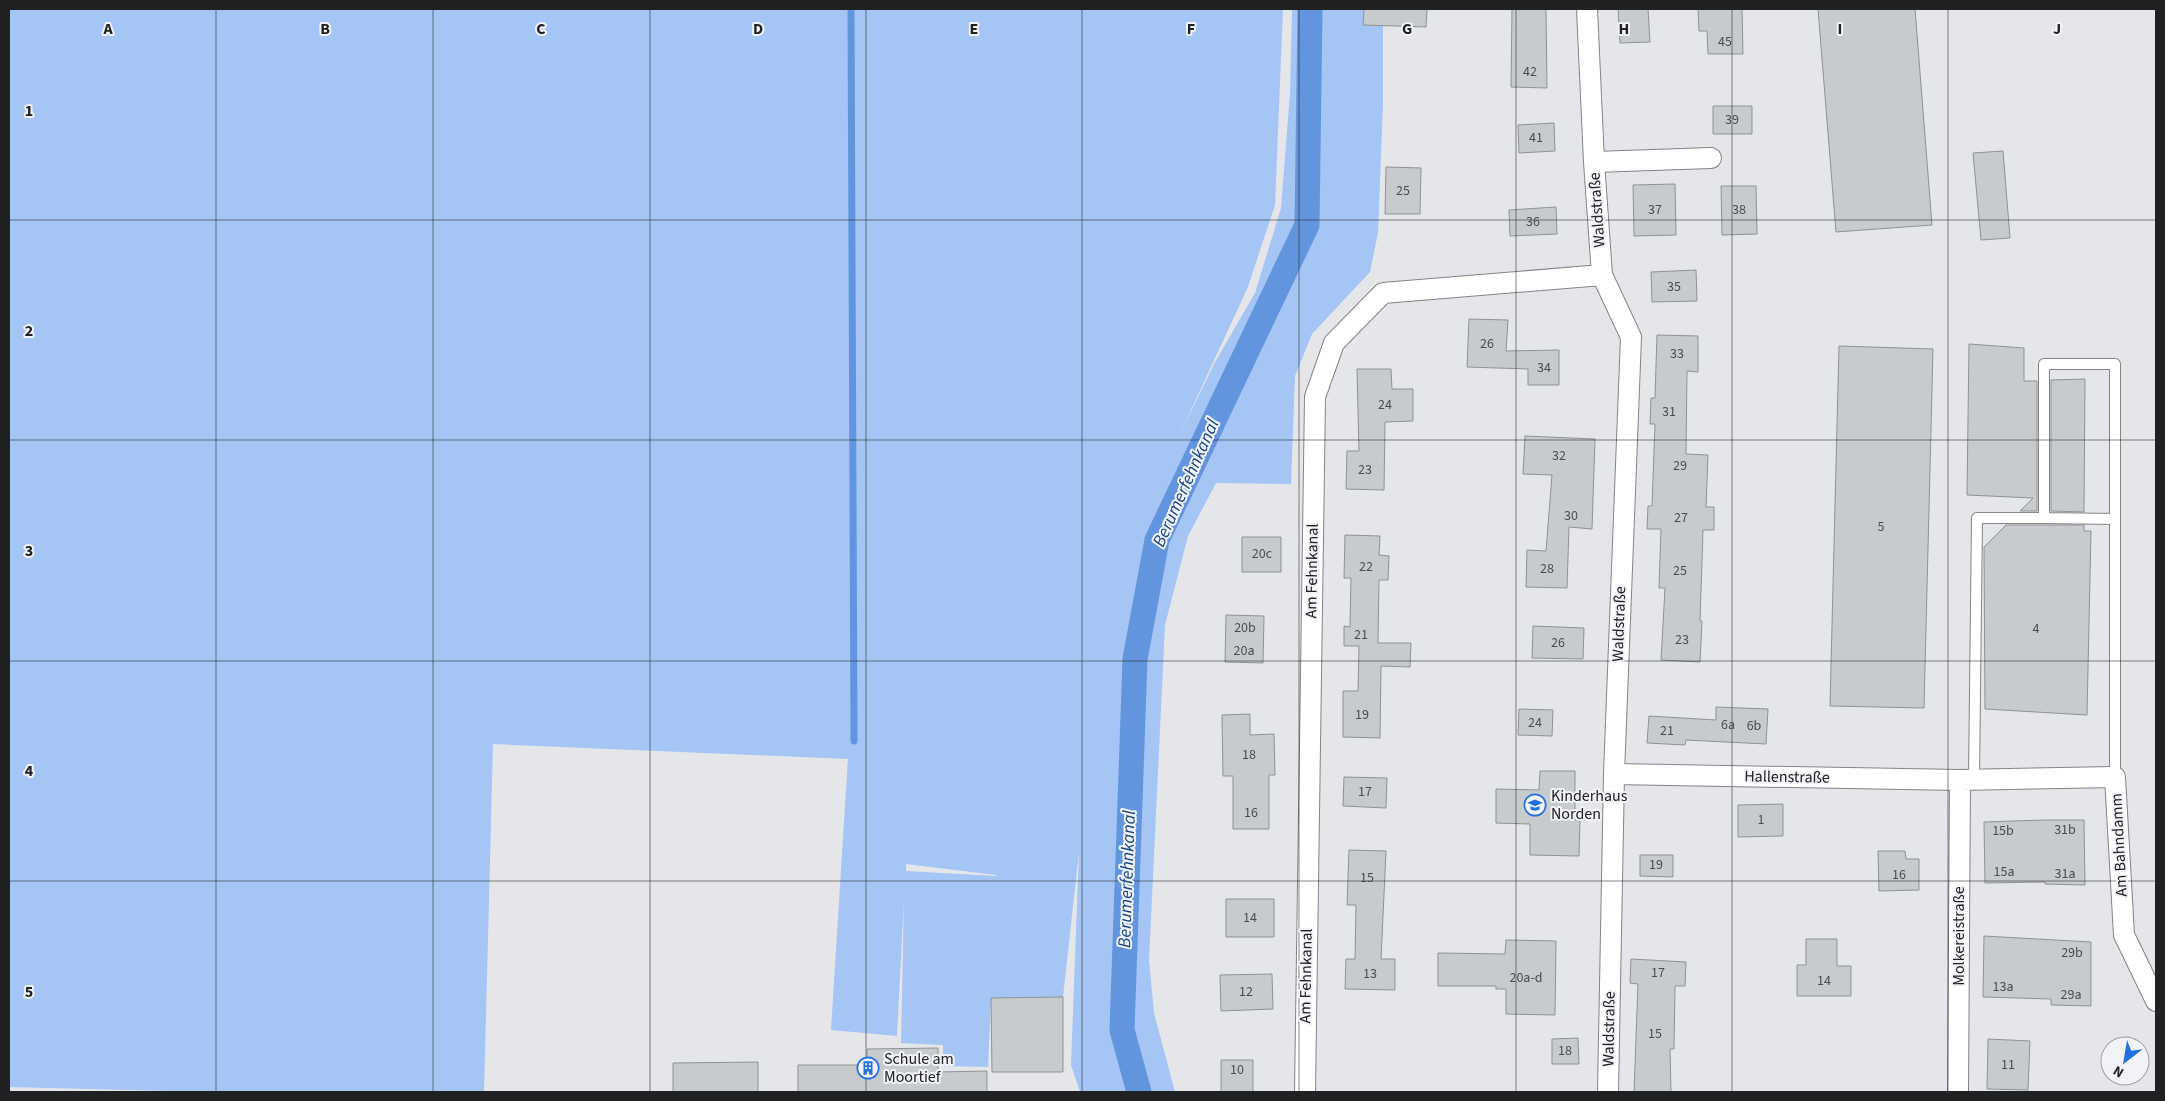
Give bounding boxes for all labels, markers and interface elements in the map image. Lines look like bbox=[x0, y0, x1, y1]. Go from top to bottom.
text: A bbox=[102, 18, 113, 40]
text: B bbox=[320, 18, 330, 40]
text: C bbox=[536, 18, 546, 40]
text: D bbox=[753, 18, 763, 40]
text: E bbox=[970, 18, 978, 40]
text: F bbox=[1187, 18, 1195, 40]
text: G bbox=[1402, 18, 1412, 40]
text: H bbox=[1619, 18, 1629, 40]
text: I bbox=[1838, 18, 1842, 40]
text: J bbox=[2053, 18, 2061, 40]
house number: 45 bbox=[1718, 32, 1732, 52]
house number: 42 bbox=[1523, 62, 1537, 82]
text: 1 bbox=[25, 100, 33, 122]
house number: 39 bbox=[1725, 110, 1739, 130]
house number: 41 bbox=[1529, 128, 1543, 148]
street label: Waldstraße bbox=[1583, 172, 1611, 248]
house number: 25 bbox=[1396, 181, 1410, 201]
house number: 37 bbox=[1648, 200, 1662, 220]
house number: 38 bbox=[1732, 200, 1746, 220]
house number: 36 bbox=[1526, 212, 1540, 232]
house number: 35 bbox=[1667, 277, 1681, 297]
text: 2 bbox=[25, 320, 33, 342]
house number: 26 bbox=[1480, 334, 1494, 354]
house number: 33 bbox=[1670, 344, 1684, 364]
house number: 34 bbox=[1537, 358, 1551, 378]
house number: 24 bbox=[1378, 395, 1392, 415]
house number: 31 bbox=[1662, 402, 1676, 422]
water label: Berumerfehnkanal bbox=[1147, 415, 1226, 551]
house number: 32 bbox=[1552, 446, 1566, 466]
house number: 29 bbox=[1673, 456, 1687, 476]
house number: 23 bbox=[1358, 460, 1372, 480]
house number: 30 bbox=[1564, 506, 1578, 526]
house number: 27 bbox=[1674, 508, 1688, 528]
house number: 5 bbox=[1878, 517, 1885, 537]
street label: Am Fehnkanal bbox=[1300, 523, 1324, 619]
text: 3 bbox=[25, 540, 33, 562]
house number: 20c bbox=[1252, 544, 1273, 564]
house number: 22 bbox=[1359, 557, 1373, 577]
house number: 28 bbox=[1540, 559, 1554, 579]
house number: 25 bbox=[1673, 561, 1687, 581]
street label: Waldstraße bbox=[1607, 586, 1631, 662]
house number: 20b bbox=[1234, 618, 1256, 638]
house number: 4 bbox=[2033, 619, 2040, 639]
house number: 21 bbox=[1354, 625, 1368, 645]
house number: 23 bbox=[1675, 630, 1689, 650]
house number: 26 bbox=[1551, 633, 1565, 653]
house number: 20a bbox=[1234, 641, 1254, 661]
house number: 19 bbox=[1355, 705, 1369, 725]
house number: 24 bbox=[1528, 713, 1542, 733]
house number: 6a bbox=[1721, 715, 1735, 735]
house number: 6b bbox=[1747, 716, 1762, 736]
house number: 21 bbox=[1660, 721, 1674, 741]
house number: 18 bbox=[1242, 745, 1256, 765]
text: 4 bbox=[25, 760, 34, 782]
street label: Hallenstraße bbox=[1744, 765, 1830, 789]
house number: 17 bbox=[1358, 782, 1372, 802]
place label: Kinderhaus Norden bbox=[1551, 785, 1628, 825]
school or university icon: Kinderhaus Norden bbox=[1523, 793, 1547, 817]
street label: Am Bahndamm bbox=[2105, 793, 2133, 897]
house number: 16 bbox=[1244, 803, 1258, 823]
water label: Berumerfehnkanal bbox=[1112, 809, 1142, 948]
house number: 1 bbox=[1758, 810, 1765, 830]
house number: 31b bbox=[2054, 820, 2076, 840]
house number: 15b bbox=[1992, 821, 2014, 841]
house number: 19 bbox=[1649, 855, 1663, 875]
house number: 15a bbox=[1994, 862, 2014, 882]
house number: 31a bbox=[2055, 864, 2075, 884]
house number: 16 bbox=[1892, 865, 1906, 885]
house number: 15 bbox=[1360, 868, 1374, 888]
street label: Molkereistraße bbox=[1948, 886, 1970, 986]
house number: 14 bbox=[1243, 908, 1257, 928]
street label: Am Fehnkanal bbox=[1294, 928, 1318, 1024]
house number: 29b bbox=[2061, 943, 2083, 963]
house number: 17 bbox=[1651, 963, 1665, 983]
house number: 13 bbox=[1363, 964, 1377, 984]
house number: 20a-d bbox=[1509, 968, 1543, 988]
house number: 14 bbox=[1817, 971, 1831, 991]
house number: 13a bbox=[1993, 977, 2013, 997]
text: 5 bbox=[25, 981, 33, 1003]
house number: 12 bbox=[1239, 982, 1253, 1002]
house number: 29a bbox=[2061, 985, 2081, 1005]
street label: Waldstraße bbox=[1597, 991, 1621, 1067]
house number: 15 bbox=[1648, 1024, 1662, 1044]
north arrow bbox=[2100, 1036, 2150, 1086]
house number: 18 bbox=[1558, 1041, 1572, 1061]
place label: Schule am Moortief bbox=[884, 1048, 954, 1088]
house number: 11 bbox=[2001, 1055, 2015, 1075]
building icon: Schule am Moortief bbox=[856, 1056, 880, 1080]
house number: 10 bbox=[1230, 1060, 1244, 1080]
text: N bbox=[2110, 1060, 2128, 1082]

